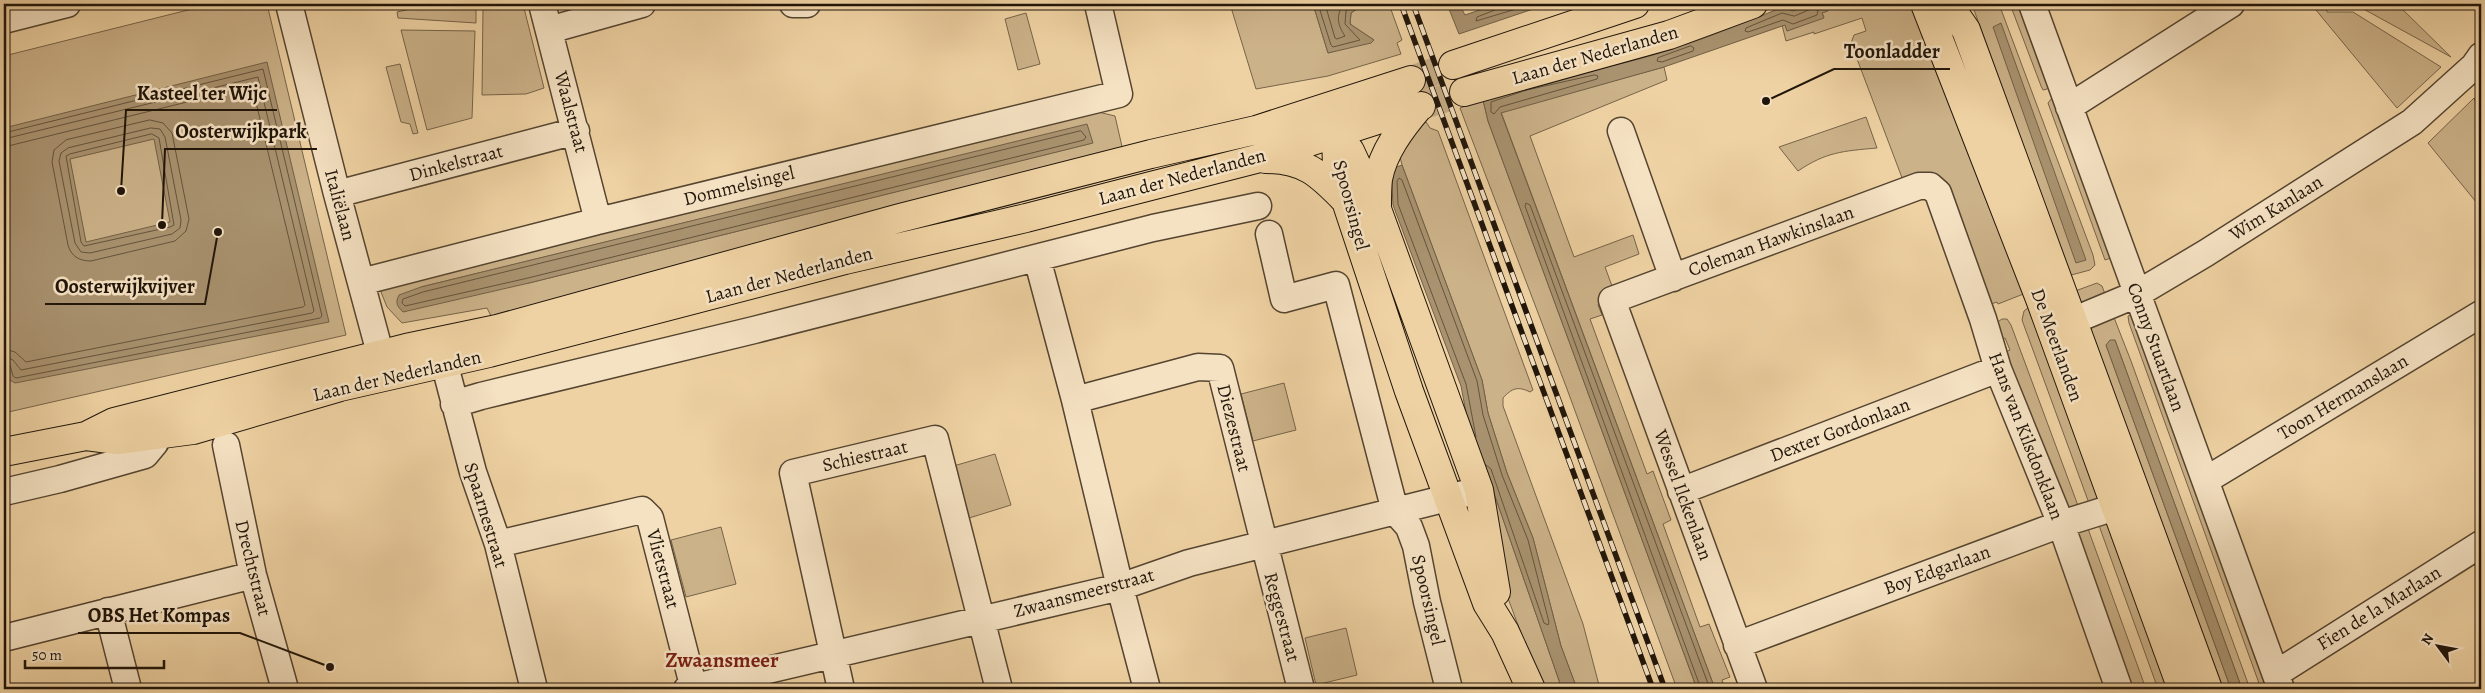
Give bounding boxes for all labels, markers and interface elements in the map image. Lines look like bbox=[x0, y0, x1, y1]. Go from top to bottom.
street label: Laan der Nederlanden bbox=[1509, 19, 1681, 91]
callout: Toonladder bbox=[1834, 34, 1950, 69]
text: Toonladder bbox=[1844, 38, 1940, 65]
street label: Waalstraat bbox=[547, 67, 594, 156]
callout: Kasteel ter Wijc bbox=[126, 75, 277, 110]
text: Kasteel ter Wijc bbox=[137, 80, 267, 107]
callout: Oosterwijkpark bbox=[165, 114, 317, 149]
text: Oosterwijkpark bbox=[175, 118, 307, 145]
street label: Dinkelstraat bbox=[406, 138, 506, 188]
street label: Laan der Nederlanden bbox=[1096, 142, 1268, 212]
street label: Spoorsingel bbox=[1326, 157, 1376, 253]
street label: Dommelsingel bbox=[681, 160, 798, 212]
street label: Italiëlaan bbox=[318, 166, 362, 244]
street label: Wim Kanlaan bbox=[2223, 169, 2328, 248]
street label: Coleman Hawkinslaan bbox=[1685, 199, 1857, 283]
street label: Laan der Nederlanden bbox=[703, 240, 875, 310]
callout: Oosterwijkvijver bbox=[45, 269, 205, 304]
text: Oosterwijkvijver bbox=[55, 273, 195, 300]
street label: Conny Stuartlaan bbox=[2121, 279, 2191, 415]
street label: De Meerlanden bbox=[2024, 285, 2090, 405]
street label: Laan der Nederlanden bbox=[310, 344, 484, 408]
street label: Hans van Kilsdonklaan bbox=[1982, 348, 2070, 524]
street label: Toon Hermanslaan bbox=[2273, 348, 2413, 446]
street label: Diezestraat bbox=[1211, 381, 1257, 475]
street label: Dexter Gordonlaan bbox=[1766, 391, 1914, 469]
street label: Wessel Ilckenlaan bbox=[1647, 425, 1719, 564]
street label: Schiestraat bbox=[820, 434, 910, 478]
street label: Spaarnestraat bbox=[458, 459, 514, 571]
street label: Drechtstraat bbox=[228, 517, 278, 619]
street label: Vlietstraat bbox=[640, 525, 686, 612]
street label: Boy Edgarlaan bbox=[1880, 539, 1994, 601]
street label: Spoorsingel bbox=[1405, 552, 1451, 648]
street label: Fien de la Marlaan bbox=[2312, 559, 2446, 657]
street label: Zwaansmeerstraat bbox=[1011, 562, 1157, 624]
street label: Reggestraat bbox=[1258, 569, 1306, 665]
callout: OBS Het Kompas bbox=[78, 598, 240, 633]
text: OBS Het Kompas bbox=[88, 602, 230, 629]
north arrow bbox=[2412, 620, 2462, 670]
text: N bbox=[2417, 630, 2438, 649]
scale bar bbox=[25, 638, 164, 670]
text: 50 m bbox=[32, 645, 62, 665]
district label: Zwaansmeer bbox=[665, 646, 779, 674]

